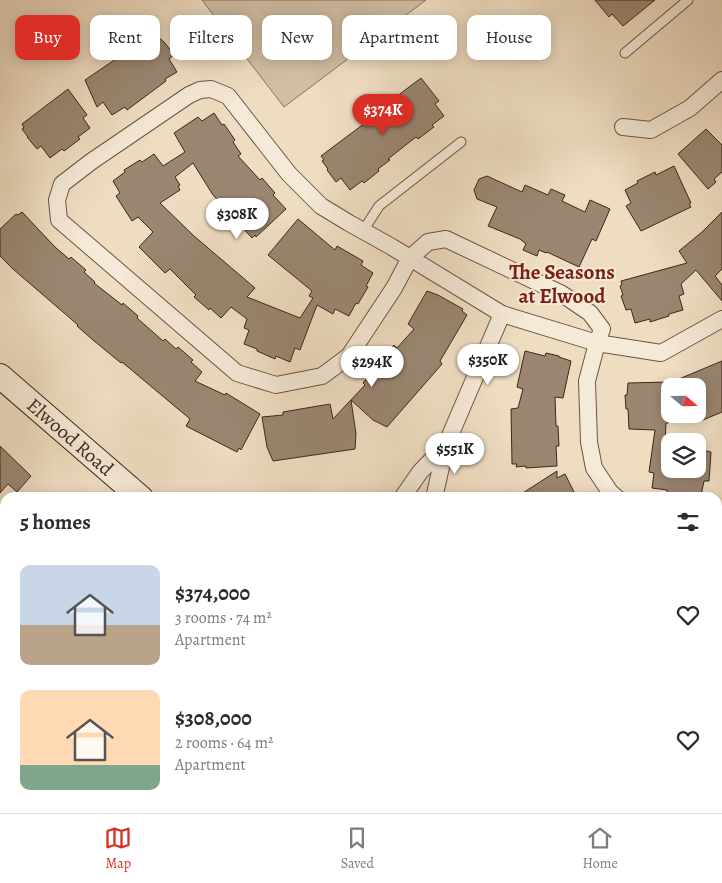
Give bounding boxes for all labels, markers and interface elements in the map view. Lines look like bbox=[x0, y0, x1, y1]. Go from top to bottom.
chip: Buy bbox=[15, 15, 80, 60]
chip: Rent bbox=[90, 15, 160, 60]
chip: Filters bbox=[170, 15, 252, 60]
chip: New bbox=[262, 15, 332, 60]
chip: Apartment bbox=[342, 15, 457, 60]
chip: House bbox=[467, 15, 551, 60]
pin: $374K bbox=[348, 94, 418, 136]
text: $374K bbox=[363, 99, 403, 121]
pin: $308K bbox=[202, 198, 272, 240]
text: $308K bbox=[217, 203, 257, 225]
district label: The Seasons at Elwood bbox=[509, 258, 615, 310]
pin: $350K bbox=[453, 344, 523, 386]
pin: $294K bbox=[337, 346, 407, 388]
text: $350K bbox=[468, 349, 508, 371]
text: $294K bbox=[352, 351, 392, 373]
north arrow bbox=[661, 378, 706, 422]
map controls bbox=[661, 378, 706, 478]
street label: Elwood Road bbox=[21, 392, 119, 482]
pin: $551K bbox=[420, 432, 490, 475]
button: layers bbox=[661, 433, 706, 478]
text: $551K bbox=[436, 438, 474, 460]
text: 5 homes bbox=[20, 508, 91, 536]
icon: filters bbox=[674, 508, 702, 536]
text: $374,000 bbox=[175, 579, 250, 607]
icon: home bbox=[60, 585, 120, 645]
icon: heart bbox=[674, 601, 702, 629]
text: 3 rooms · 74 m² bbox=[175, 607, 272, 629]
text: Apartment bbox=[175, 629, 246, 651]
text: $308,000 bbox=[175, 704, 252, 732]
icon: home bbox=[60, 710, 120, 770]
icon: heart bbox=[674, 726, 702, 754]
text: 2 rooms · 64 m² bbox=[175, 732, 273, 754]
text: Apartment bbox=[175, 754, 246, 776]
tab: Map bbox=[104, 824, 132, 873]
tab: Saved bbox=[341, 824, 374, 873]
tab: Home bbox=[583, 824, 618, 873]

